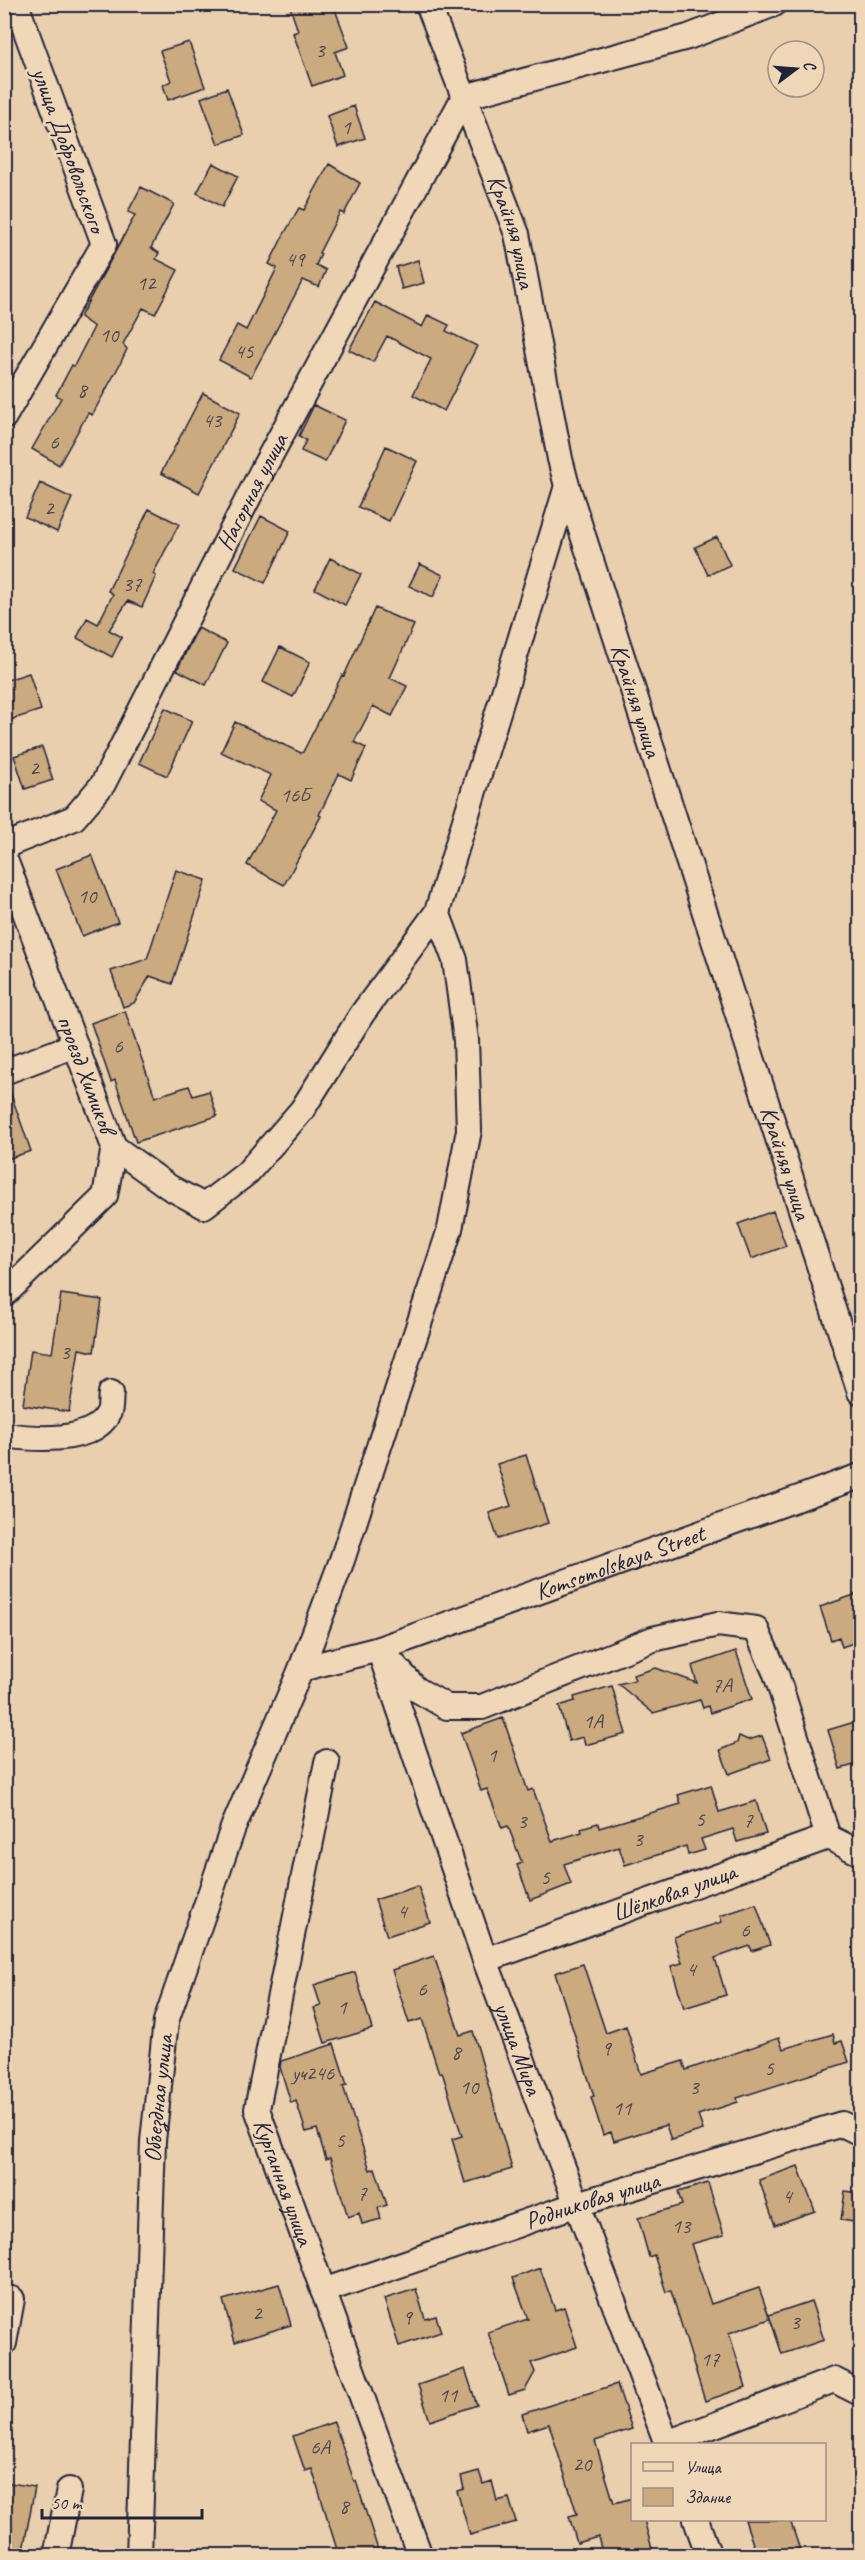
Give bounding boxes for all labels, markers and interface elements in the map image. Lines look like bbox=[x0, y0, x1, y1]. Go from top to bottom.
house number: 3 bbox=[315, 37, 326, 63]
north arrow bbox=[766, 39, 826, 99]
text: С bbox=[799, 59, 821, 74]
street label: улица Добровольского bbox=[25, 61, 114, 239]
house number: 1 bbox=[341, 114, 352, 140]
street label: Крайняя улица bbox=[481, 171, 542, 292]
house number: 49 bbox=[286, 246, 306, 272]
house number: 12 bbox=[137, 270, 157, 296]
house number: 10 bbox=[100, 322, 120, 348]
house number: 45 bbox=[235, 338, 255, 364]
house number: 8 bbox=[77, 377, 89, 403]
house number: 43 bbox=[203, 407, 223, 433]
street label: Нагорная улица bbox=[209, 427, 295, 555]
house number: 6 bbox=[49, 429, 59, 455]
house number: 2 bbox=[44, 495, 55, 521]
house number: 37 bbox=[123, 571, 143, 597]
street label: Крайняя улица bbox=[604, 640, 669, 762]
house number: 2 bbox=[29, 755, 40, 781]
house number: 16Б bbox=[280, 782, 313, 808]
house number: 10 bbox=[78, 883, 98, 909]
street label: проезд Химиков bbox=[50, 1011, 124, 1142]
house number: 6 bbox=[113, 1033, 123, 1059]
street label: Крайняя улица bbox=[754, 1103, 819, 1225]
house number: 3 bbox=[60, 1339, 71, 1365]
street label: Komsomolskaya Street bbox=[531, 1517, 711, 1607]
house number: 7А bbox=[712, 1672, 733, 1698]
house number: 1А bbox=[583, 1708, 604, 1734]
house number: 1 bbox=[487, 1742, 498, 1768]
house number: 5 bbox=[695, 1806, 706, 1832]
house number: 7 bbox=[743, 1807, 754, 1833]
house number: 3 bbox=[517, 1808, 528, 1834]
house number: 3 bbox=[633, 1826, 644, 1852]
street label: Шёлковая улица bbox=[608, 1855, 742, 1928]
house number: 5 bbox=[540, 1864, 551, 1890]
house number: 4 bbox=[397, 1898, 409, 1924]
house number: 6 bbox=[740, 1917, 750, 1943]
house number: 4 bbox=[686, 1956, 698, 1982]
house number: 6 bbox=[417, 1976, 427, 2002]
house number: 1 bbox=[337, 1994, 348, 2020]
street label: улица Мира bbox=[486, 1996, 550, 2100]
street label: Объездная улица bbox=[137, 2031, 180, 2163]
house number: 9 bbox=[601, 2035, 612, 2061]
house number: 8 bbox=[451, 2039, 463, 2065]
house number: 5 bbox=[764, 2055, 775, 2081]
house number: уч246 bbox=[290, 2060, 335, 2086]
house number: 10 bbox=[460, 2074, 480, 2100]
house number: 3 bbox=[689, 2074, 700, 2100]
house number: 11 bbox=[613, 2095, 633, 2121]
street label: Курганная улица bbox=[247, 2115, 321, 2251]
house number: 5 bbox=[335, 2127, 346, 2153]
street label: Родниковая улица bbox=[521, 2165, 664, 2236]
house number: 7 bbox=[357, 2180, 368, 2206]
house number: 4 bbox=[782, 2183, 794, 2209]
house number: 13 bbox=[672, 2213, 692, 2239]
house number: 2 bbox=[252, 2300, 263, 2326]
house number: 9 bbox=[402, 2304, 413, 2330]
house number: 3 bbox=[790, 2309, 801, 2335]
house number: 17 bbox=[701, 2346, 721, 2372]
house number: 11 bbox=[439, 2382, 459, 2408]
house number: 6А bbox=[310, 2434, 331, 2460]
legend bbox=[631, 2443, 826, 2521]
house number: 20 bbox=[573, 2451, 593, 2477]
text: Улица bbox=[685, 2456, 722, 2478]
scale bar bbox=[42, 2482, 202, 2520]
text: Здание bbox=[685, 2486, 731, 2508]
text: 50 m bbox=[51, 2492, 84, 2514]
house number: 8 bbox=[339, 2493, 351, 2519]

